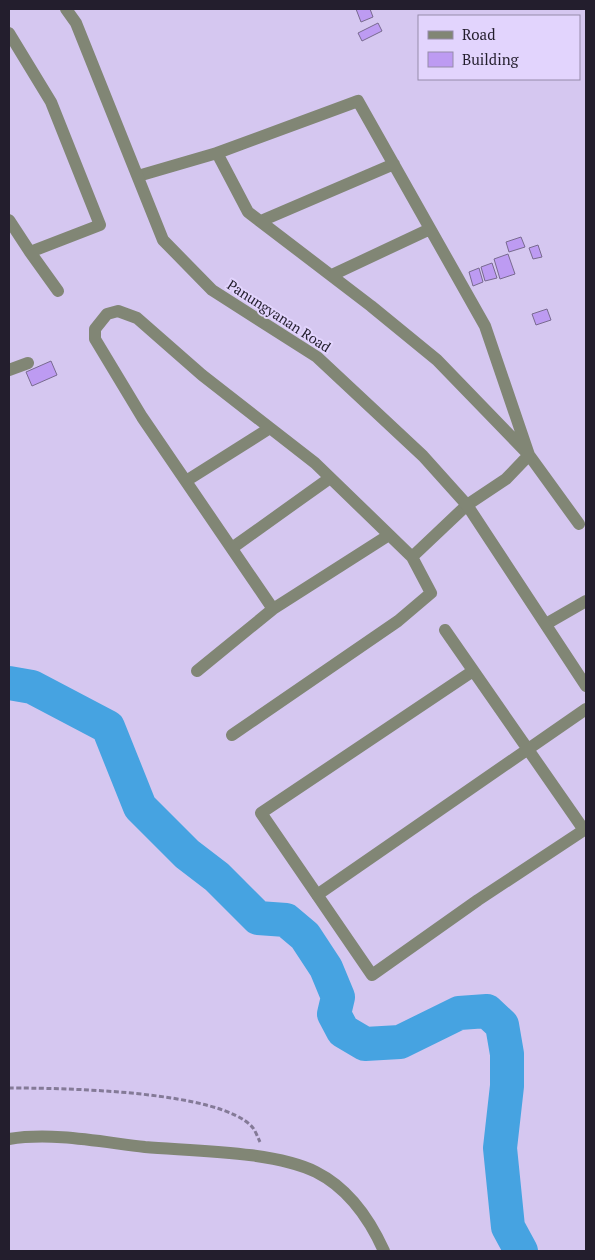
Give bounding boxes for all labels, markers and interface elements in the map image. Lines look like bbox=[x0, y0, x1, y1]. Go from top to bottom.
legend bbox=[418, 15, 580, 80]
text: Road bbox=[462, 24, 495, 44]
text: Building bbox=[462, 49, 520, 69]
street label: Panungyanan Road bbox=[224, 275, 335, 356]

